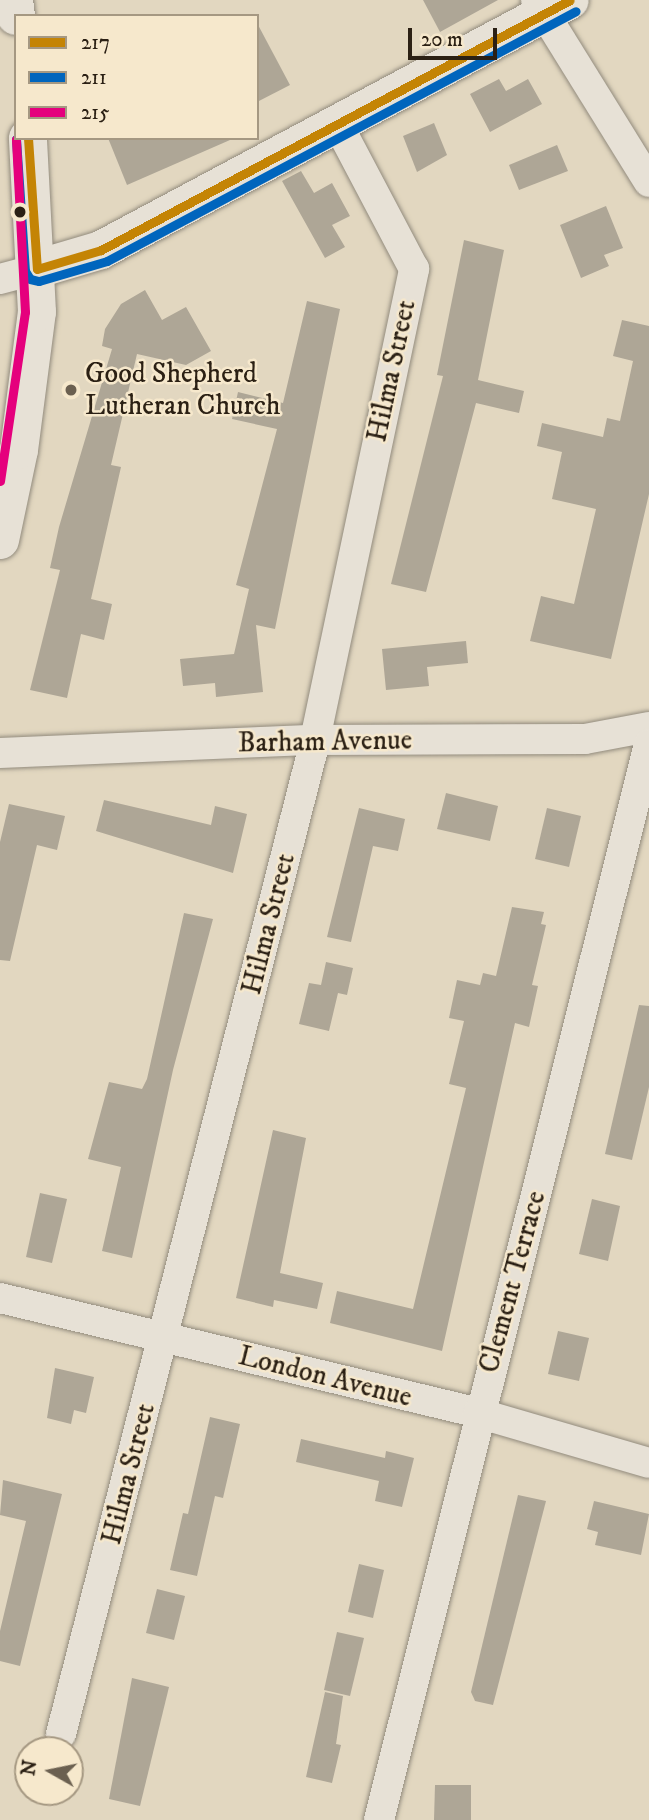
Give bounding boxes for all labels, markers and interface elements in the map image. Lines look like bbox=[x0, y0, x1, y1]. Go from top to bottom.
legend bbox=[14, 14, 259, 140]
scale bar bbox=[411, 14, 500, 58]
text: 20 m bbox=[421, 27, 463, 53]
text: 217 bbox=[81, 30, 110, 56]
text: 211 bbox=[81, 65, 107, 91]
text: 215 bbox=[81, 100, 109, 126]
unlabelled marker bbox=[13, 205, 27, 219]
street label: Hilma Street bbox=[361, 297, 423, 445]
place label: Good Shepherd Lutheran Church bbox=[85, 357, 281, 423]
marker: Good Shepherd Lutheran Church bbox=[63, 382, 79, 398]
street label: Barham Avenue bbox=[238, 724, 412, 760]
street label: Hilma Street bbox=[235, 850, 303, 998]
street label: Clement Terrace bbox=[473, 1187, 553, 1377]
street label: London Avenue bbox=[235, 1339, 415, 1415]
street label: Hilma Street bbox=[95, 1400, 163, 1548]
north arrow bbox=[14, 1736, 84, 1806]
text: N bbox=[17, 1758, 42, 1777]

